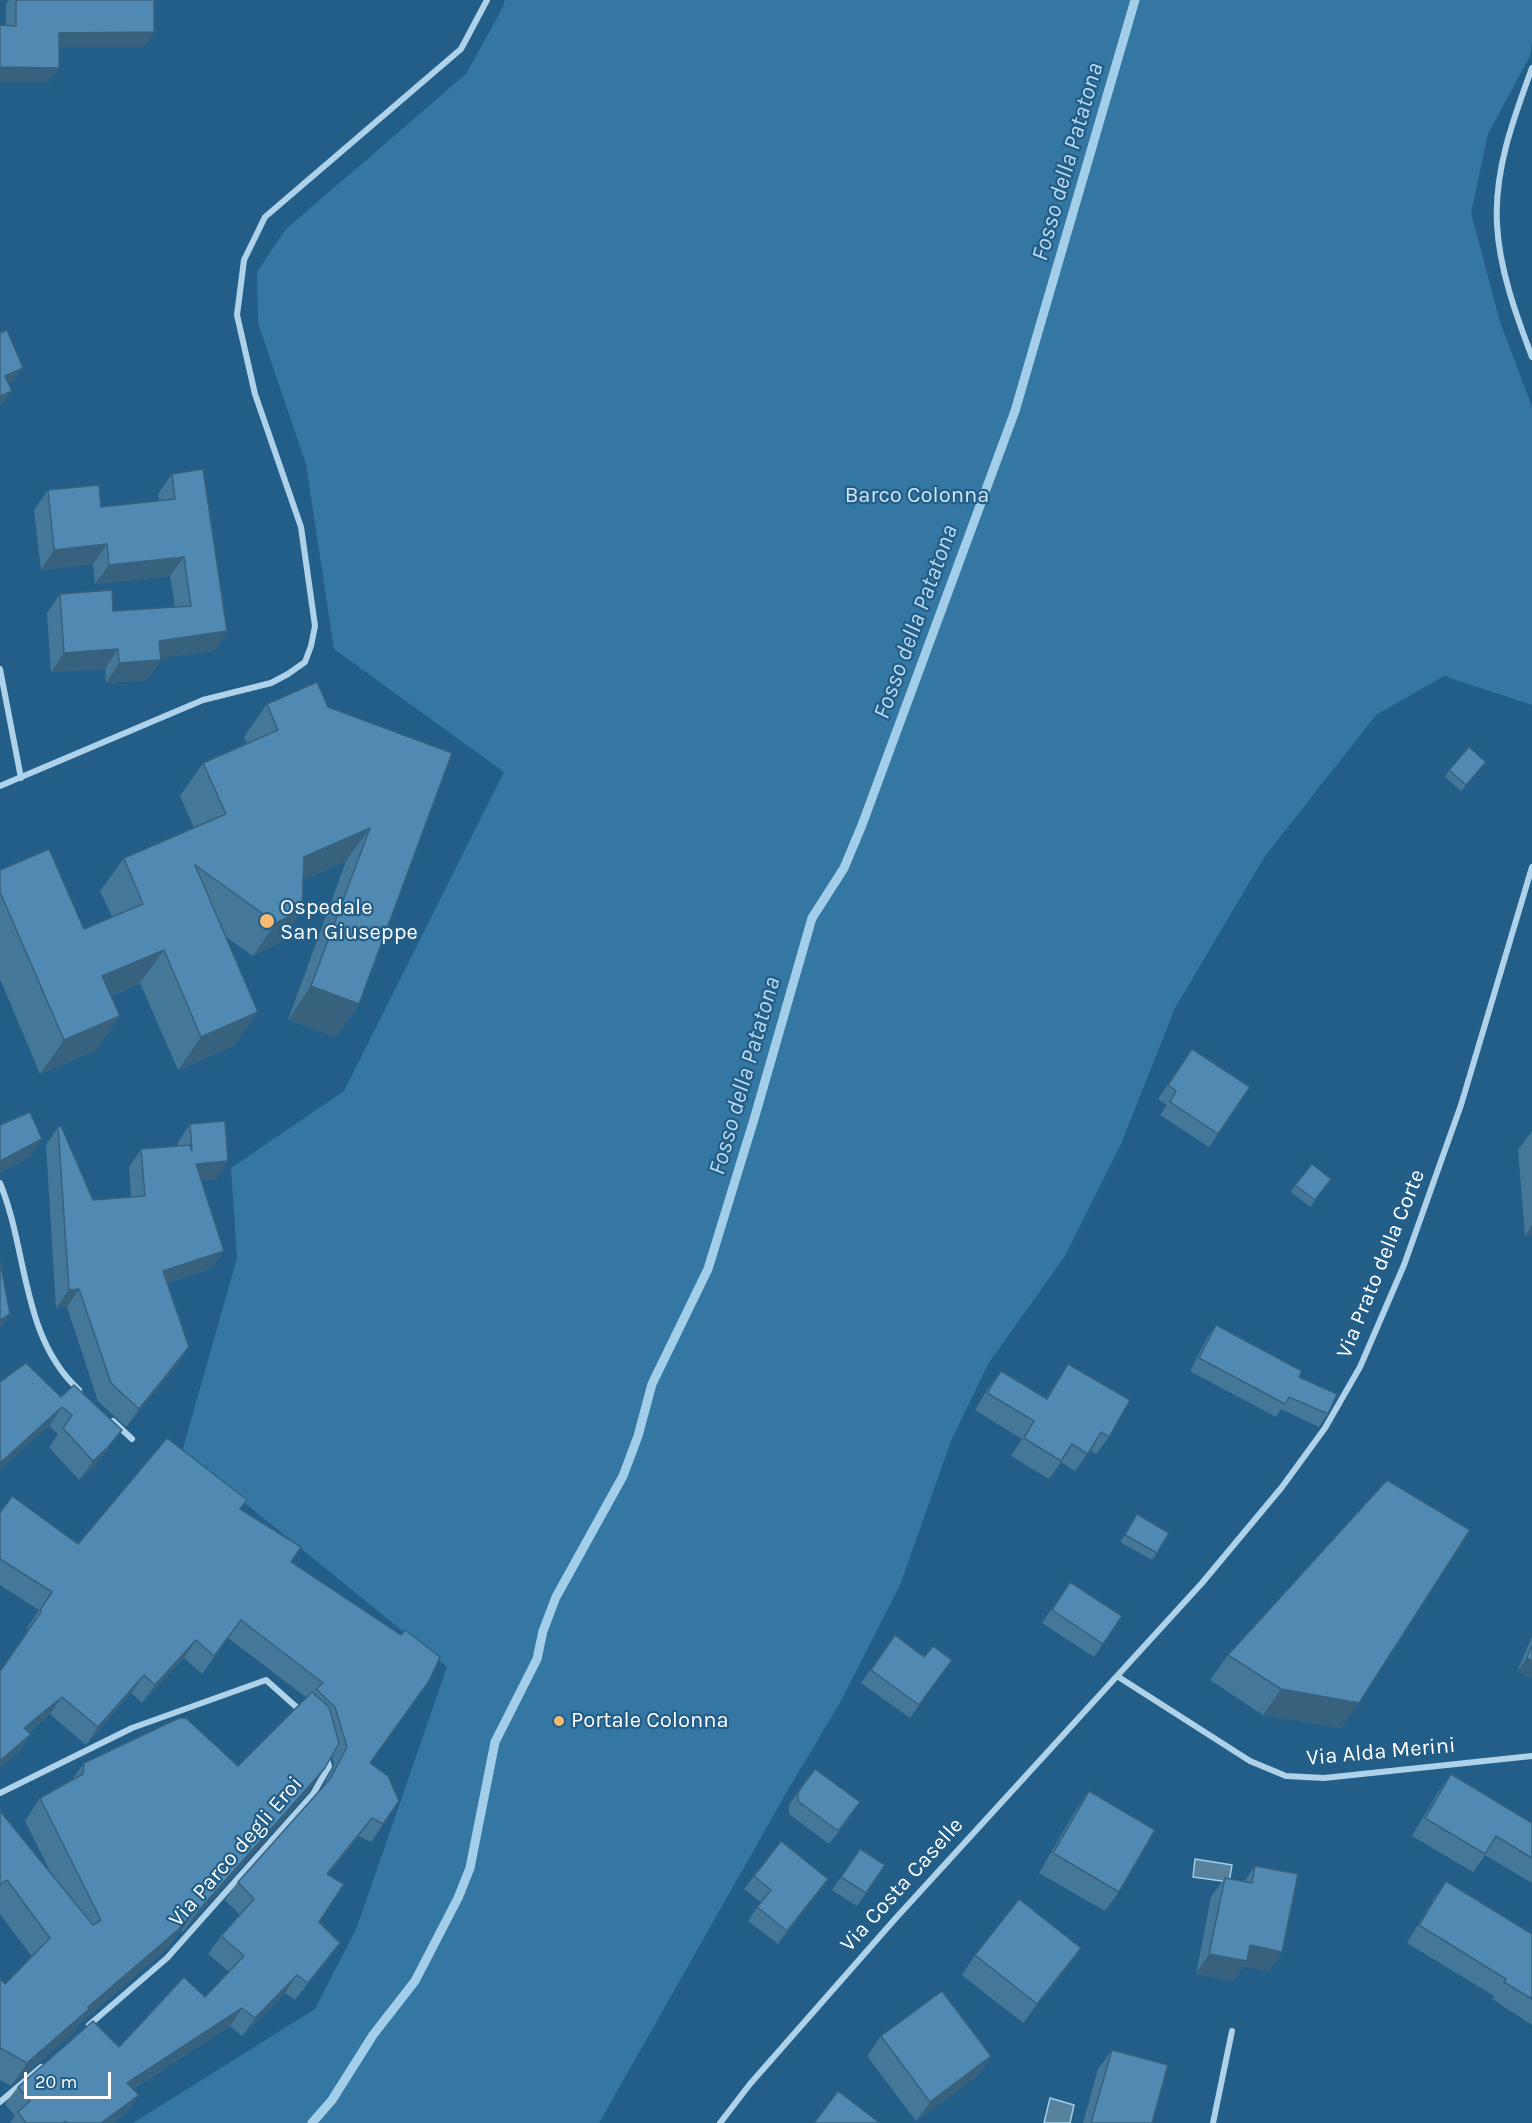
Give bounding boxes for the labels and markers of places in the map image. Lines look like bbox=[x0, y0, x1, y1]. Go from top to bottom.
place label: Ospedale San Giuseppe bbox=[280, 895, 418, 946]
marker: Ospedale San Giuseppe bbox=[258, 912, 276, 930]
place label: Portale Colonna bbox=[571, 1708, 729, 1734]
marker: Portale Colonna bbox=[552, 1714, 566, 1728]

